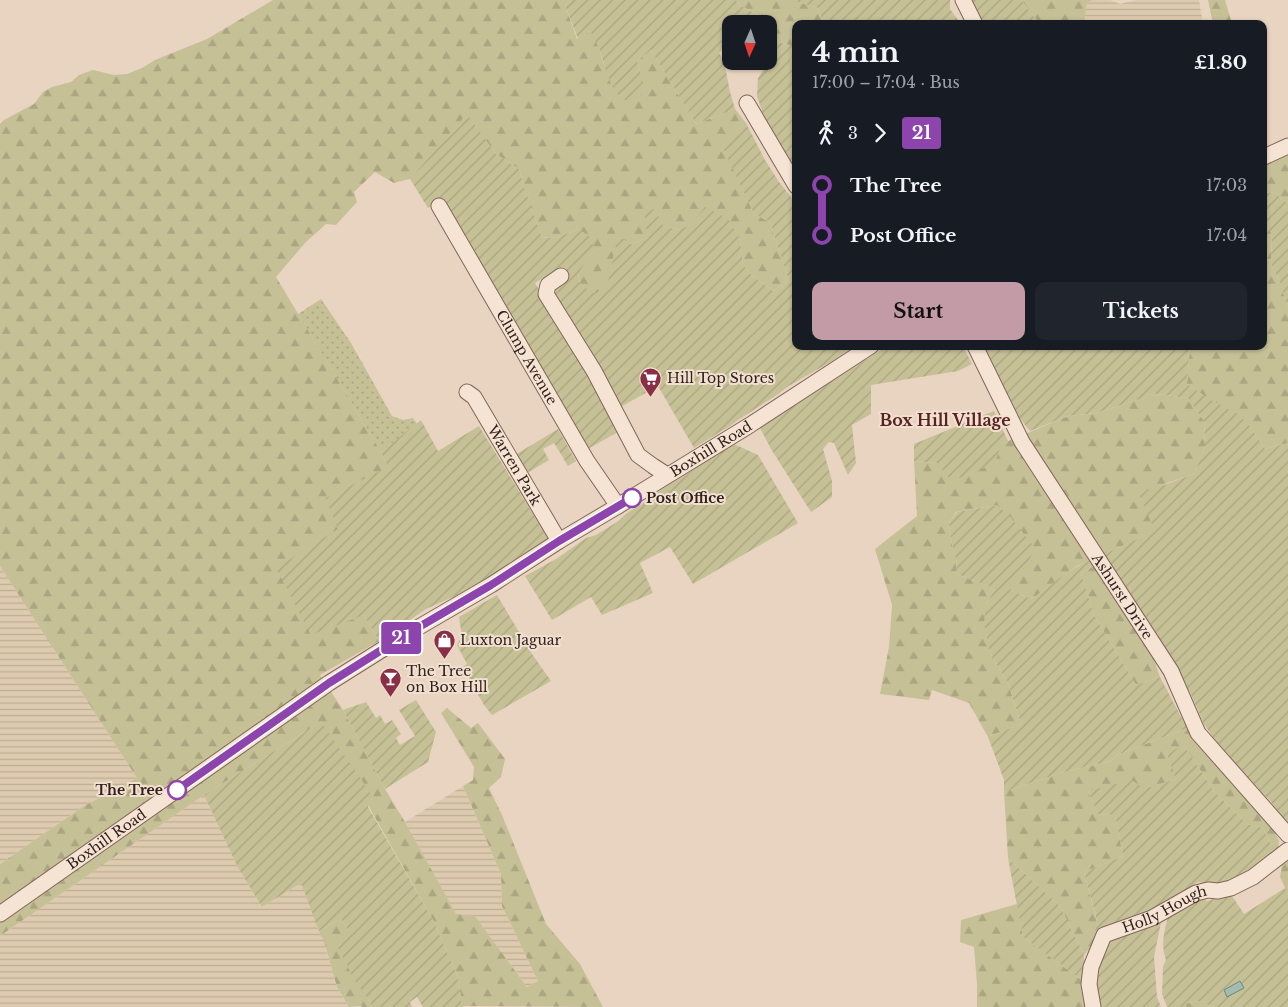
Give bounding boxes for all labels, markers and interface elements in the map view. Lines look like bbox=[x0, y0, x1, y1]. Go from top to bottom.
north arrow bbox=[722, 15, 778, 70]
map controls bbox=[722, 15, 777, 70]
text: 4 min bbox=[812, 35, 899, 70]
text: £1.80 bbox=[1194, 51, 1247, 74]
text: 17:00 – 17:04 · Bus bbox=[812, 72, 960, 92]
icon: walk bbox=[812, 119, 840, 147]
icon: forward bbox=[866, 119, 894, 147]
text: 21 bbox=[912, 122, 931, 144]
text: 3 bbox=[848, 123, 858, 143]
text: The Tree bbox=[850, 174, 942, 197]
text: 17:03 bbox=[1206, 175, 1247, 195]
text: Post Office bbox=[850, 224, 956, 247]
text: 17:04 bbox=[1206, 225, 1247, 245]
button: Start bbox=[812, 282, 1025, 340]
button: Tickets bbox=[1035, 282, 1247, 340]
street label: Clump Avenue bbox=[492, 307, 561, 408]
supermarket icon: Hill Top Stores bbox=[639, 366, 663, 397]
place label: Hill Top Stores bbox=[667, 369, 774, 387]
district label: Box Hill Village bbox=[879, 410, 1011, 430]
street label: Boxhill Road bbox=[667, 417, 756, 481]
street label: Warren Park bbox=[483, 421, 545, 509]
marker: Post Office bbox=[622, 488, 642, 508]
place label: Post Office bbox=[646, 489, 724, 507]
street label: Ashurst Drive bbox=[1087, 549, 1157, 643]
line badge: 21 bbox=[378, 622, 424, 654]
text: 21 bbox=[391, 627, 411, 649]
shop icon: Luxton Jaguar bbox=[432, 628, 456, 659]
place label: Luxton Jaguar bbox=[460, 631, 562, 649]
place label: The Tree on Box Hill bbox=[406, 662, 488, 696]
bar icon: The Tree on Box Hill bbox=[378, 667, 402, 698]
marker: The Tree bbox=[167, 780, 187, 800]
place label: The Tree bbox=[96, 781, 163, 799]
street label: Boxhill Road bbox=[63, 805, 150, 873]
street label: Holly Hough bbox=[1120, 882, 1209, 937]

